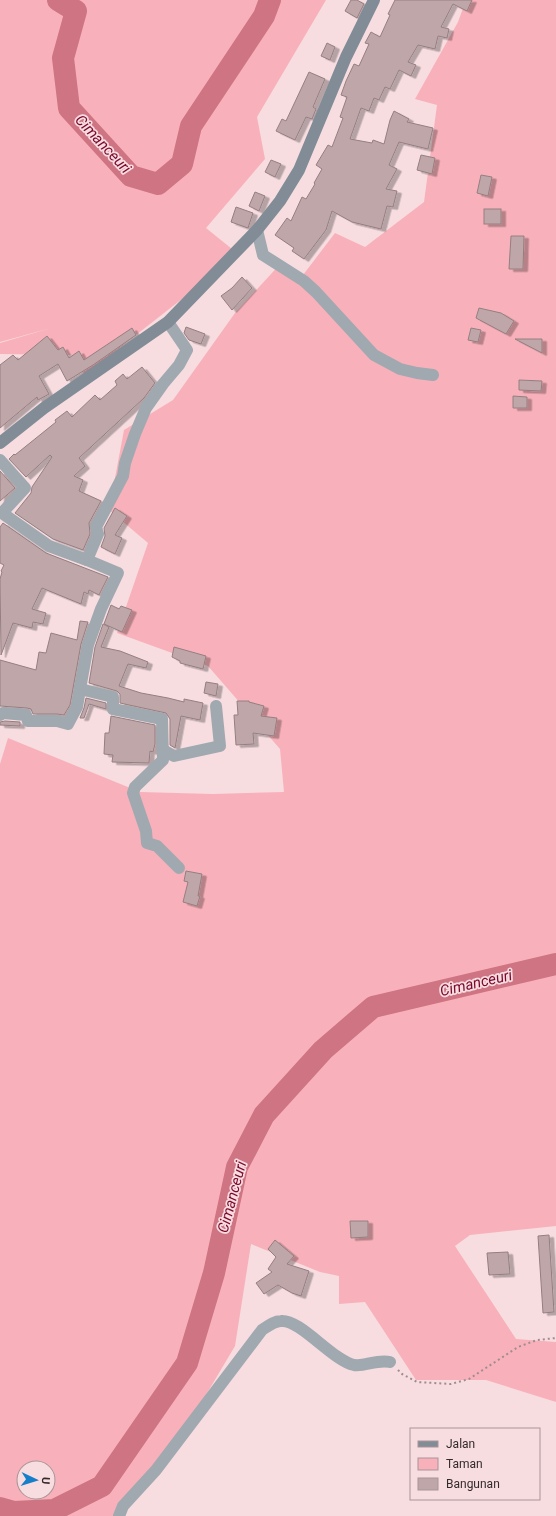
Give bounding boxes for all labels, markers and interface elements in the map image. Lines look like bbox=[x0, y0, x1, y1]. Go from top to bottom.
water label: Cimanceuri bbox=[71, 111, 135, 177]
water label: Cimanceuri bbox=[438, 966, 514, 1000]
water label: Cimanceuri bbox=[214, 1159, 250, 1235]
legend bbox=[410, 1428, 540, 1500]
text: Jalan bbox=[446, 1437, 475, 1451]
text: Taman bbox=[446, 1457, 483, 1471]
north arrow bbox=[16, 1460, 56, 1500]
text: U bbox=[39, 1477, 52, 1485]
text: Bangunan bbox=[446, 1477, 500, 1491]

